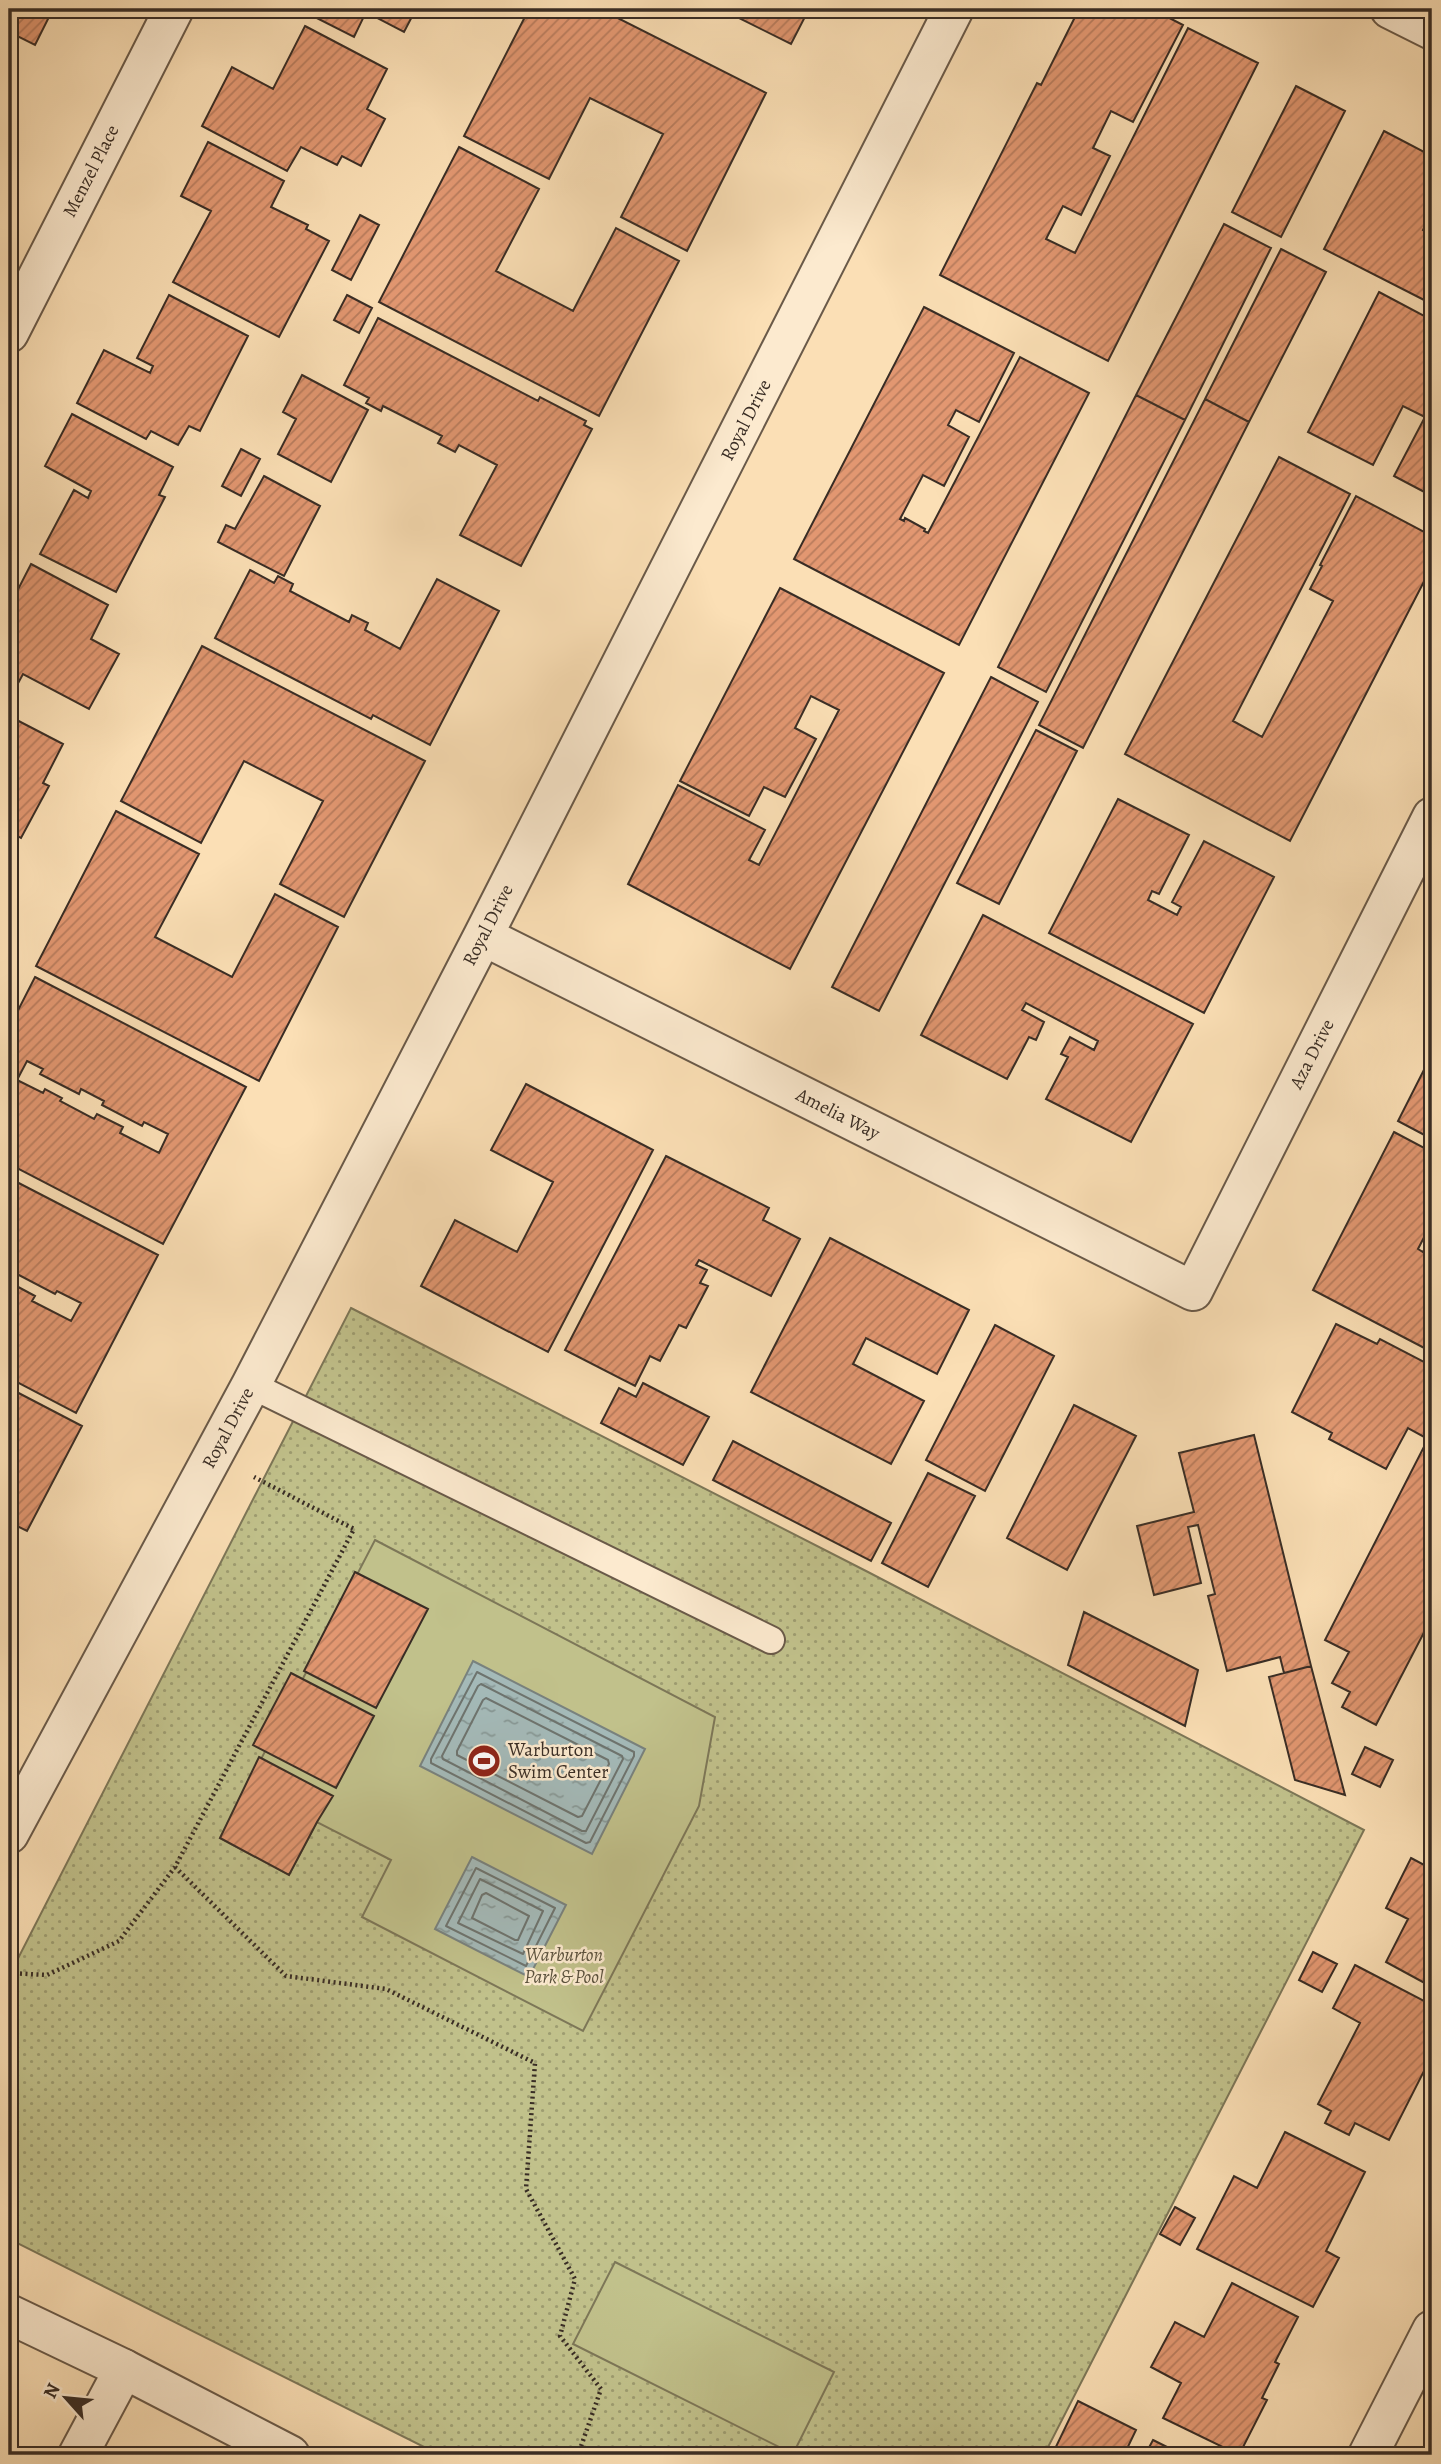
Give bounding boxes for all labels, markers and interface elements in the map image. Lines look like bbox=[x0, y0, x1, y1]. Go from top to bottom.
street label: Menzel Place bbox=[57, 120, 125, 222]
street label: Royal Drive bbox=[714, 375, 778, 465]
street label: Royal Drive bbox=[456, 880, 520, 970]
street label: Aza Drive bbox=[1283, 1015, 1341, 1094]
street label: Amelia Way bbox=[791, 1081, 885, 1146]
street label: Royal Drive bbox=[196, 1383, 260, 1473]
place label: Warburton Swim Center bbox=[507, 1737, 609, 1785]
sports icon: Warburton Swim Center bbox=[465, 1742, 503, 1780]
park label: Warburton Park & Pool bbox=[524, 1942, 604, 1990]
north arrow bbox=[32, 2362, 102, 2432]
text: N bbox=[37, 2379, 67, 2403]

